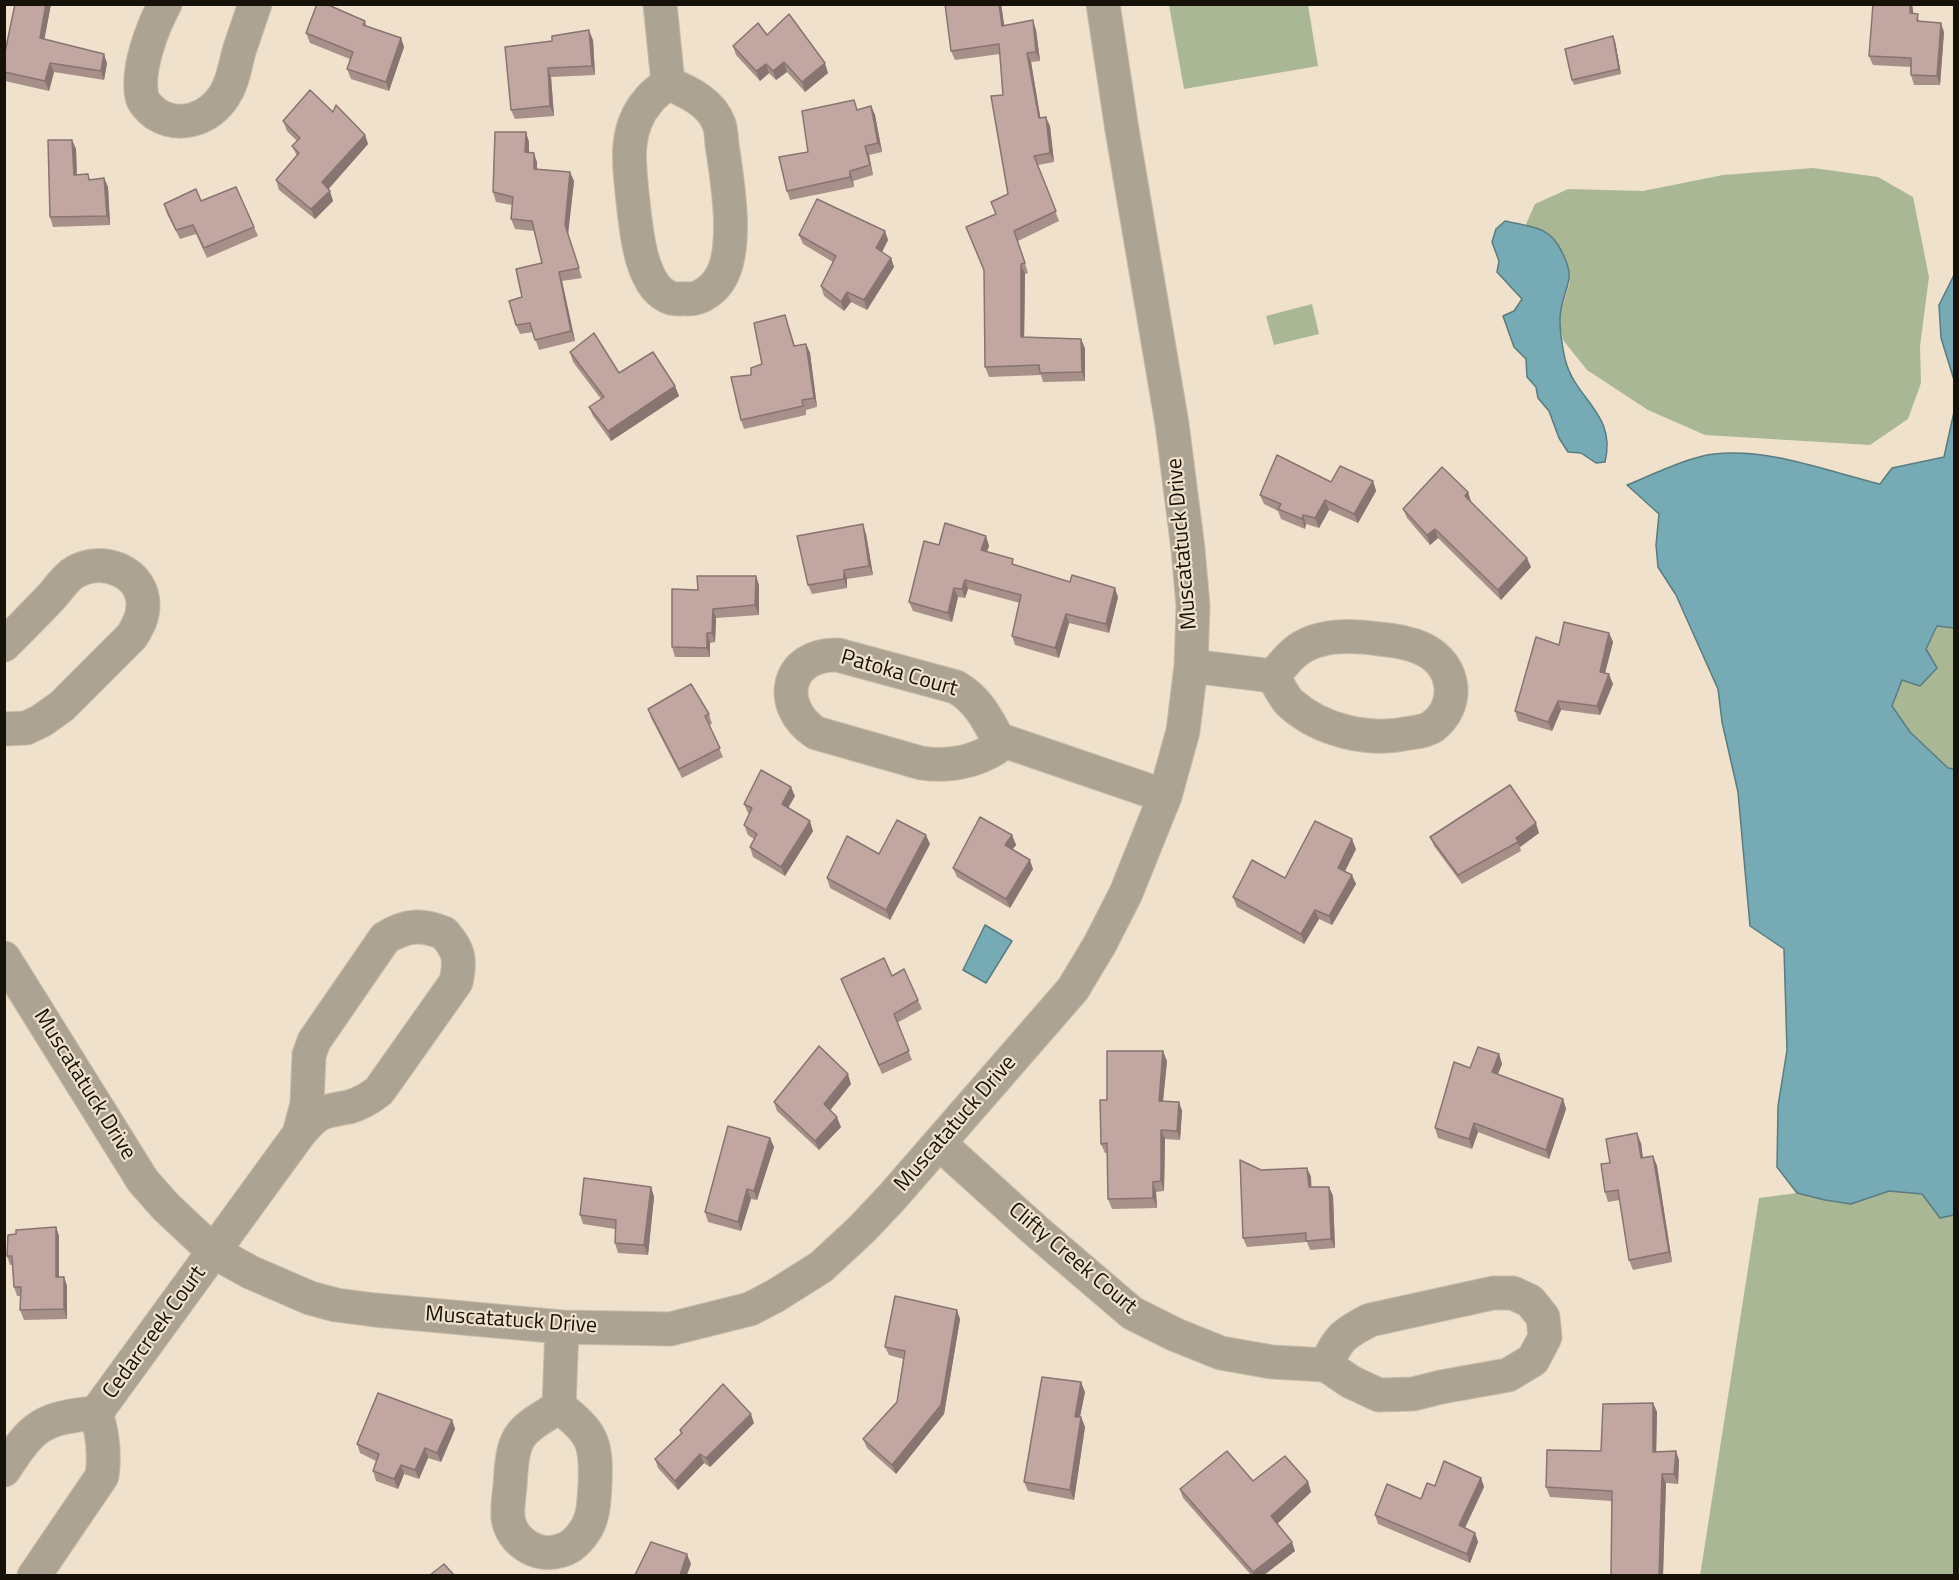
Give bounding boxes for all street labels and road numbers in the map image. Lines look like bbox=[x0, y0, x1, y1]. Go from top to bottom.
street label: Muscatatuck Drive bbox=[1162, 457, 1204, 631]
street label: Patoka Court bbox=[838, 645, 960, 703]
street label: Muscatatuck Drive bbox=[27, 1005, 141, 1165]
street label: Muscatatuck Drive bbox=[890, 1050, 1022, 1198]
street label: Clifty Creek Court bbox=[1002, 1198, 1142, 1320]
street label: Cedarcreek Court bbox=[98, 1261, 212, 1405]
street label: Muscatatuck Drive bbox=[424, 1302, 598, 1340]

